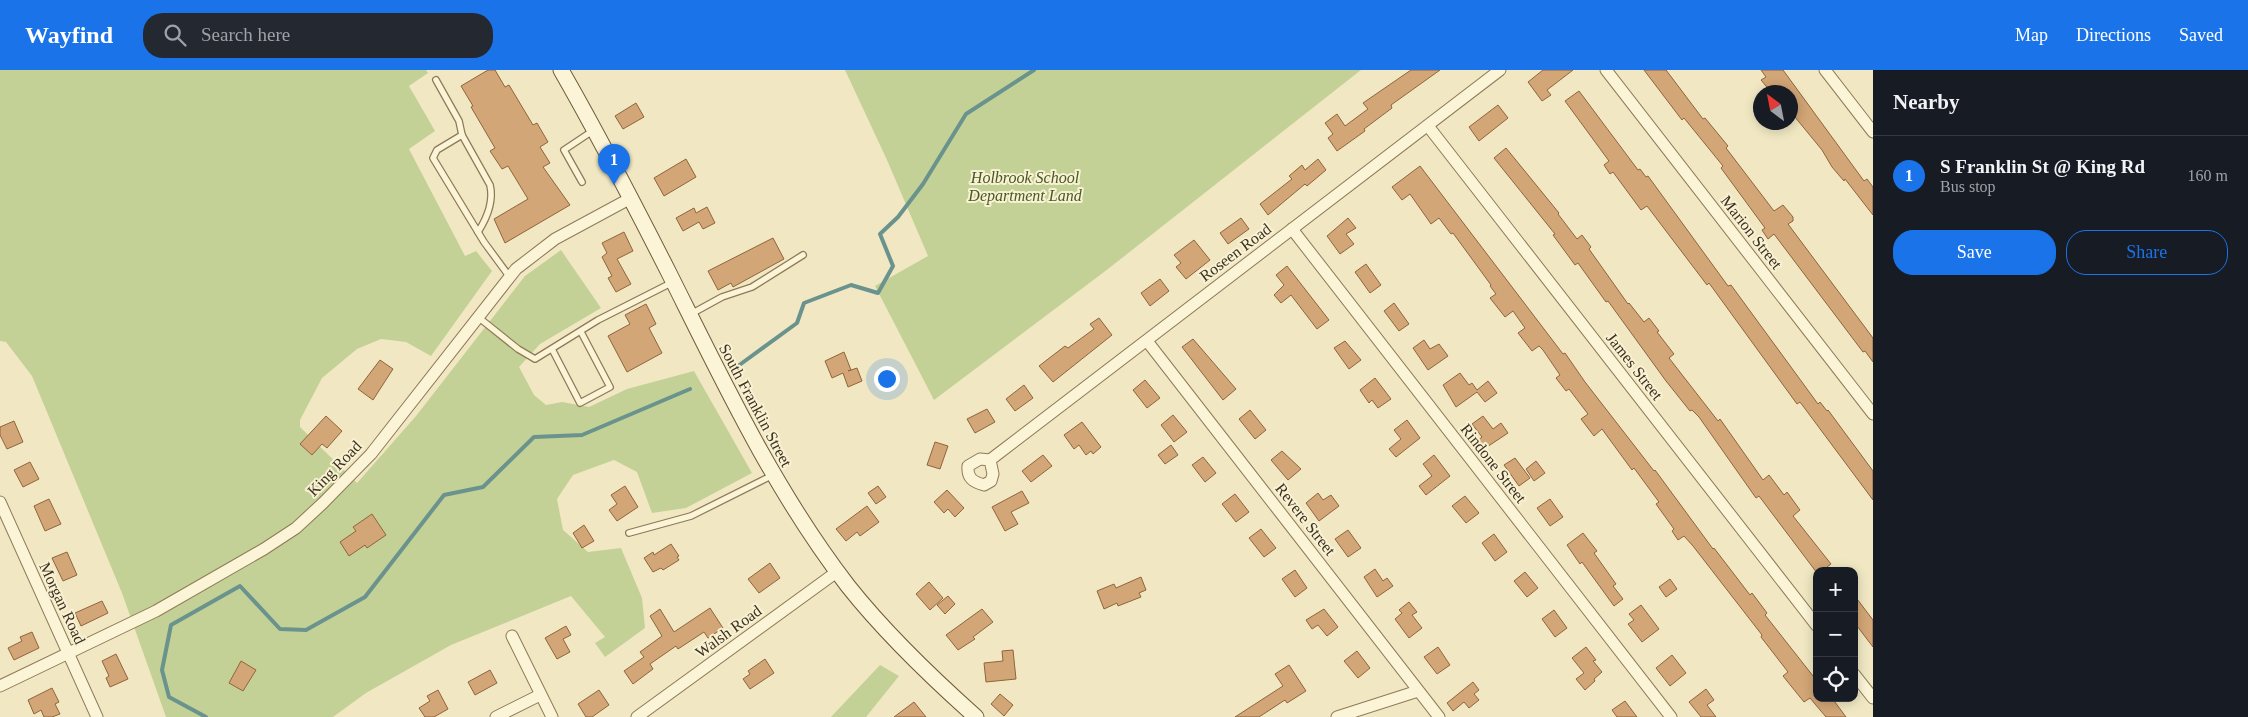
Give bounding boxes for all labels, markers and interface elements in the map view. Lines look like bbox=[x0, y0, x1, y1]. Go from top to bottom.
search box bbox=[143, 13, 493, 58]
icon: search bbox=[161, 21, 189, 49]
text: Wayfind bbox=[25, 22, 113, 48]
text: Search here bbox=[201, 24, 290, 45]
text: Map bbox=[2015, 25, 2048, 45]
text: Directions bbox=[2076, 25, 2151, 45]
text: Saved bbox=[2179, 25, 2223, 45]
north arrow bbox=[1753, 85, 1798, 130]
text: Nearby bbox=[1893, 90, 1960, 114]
pin: 1 bbox=[598, 144, 630, 185]
text: S Franklin St @ King Rd bbox=[1940, 156, 2145, 177]
text: 1 bbox=[1905, 167, 1913, 184]
text: 160 m bbox=[2188, 167, 2228, 184]
park label: Holbrook School Department Land bbox=[967, 169, 1083, 205]
text: Bus stop bbox=[1940, 178, 1996, 195]
street label: Marion Street bbox=[1718, 192, 1786, 273]
street label: Roseen Road bbox=[1196, 220, 1274, 285]
button: Save bbox=[1893, 230, 2056, 275]
button: Share bbox=[2066, 230, 2228, 275]
street label: James Street bbox=[1603, 329, 1666, 404]
street label: South Franklin Street bbox=[716, 341, 795, 470]
your location bbox=[874, 366, 900, 392]
street label: Rindone Street bbox=[1457, 420, 1530, 507]
street label: King Road bbox=[304, 437, 365, 500]
street label: Revere Street bbox=[1272, 480, 1339, 559]
street label: Morgan Road bbox=[35, 560, 89, 647]
map controls bbox=[1813, 567, 1858, 702]
button: + bbox=[1813, 567, 1858, 612]
street label: Walsh Road bbox=[692, 602, 765, 661]
button: − bbox=[1813, 612, 1858, 657]
button: locate bbox=[1813, 657, 1858, 702]

